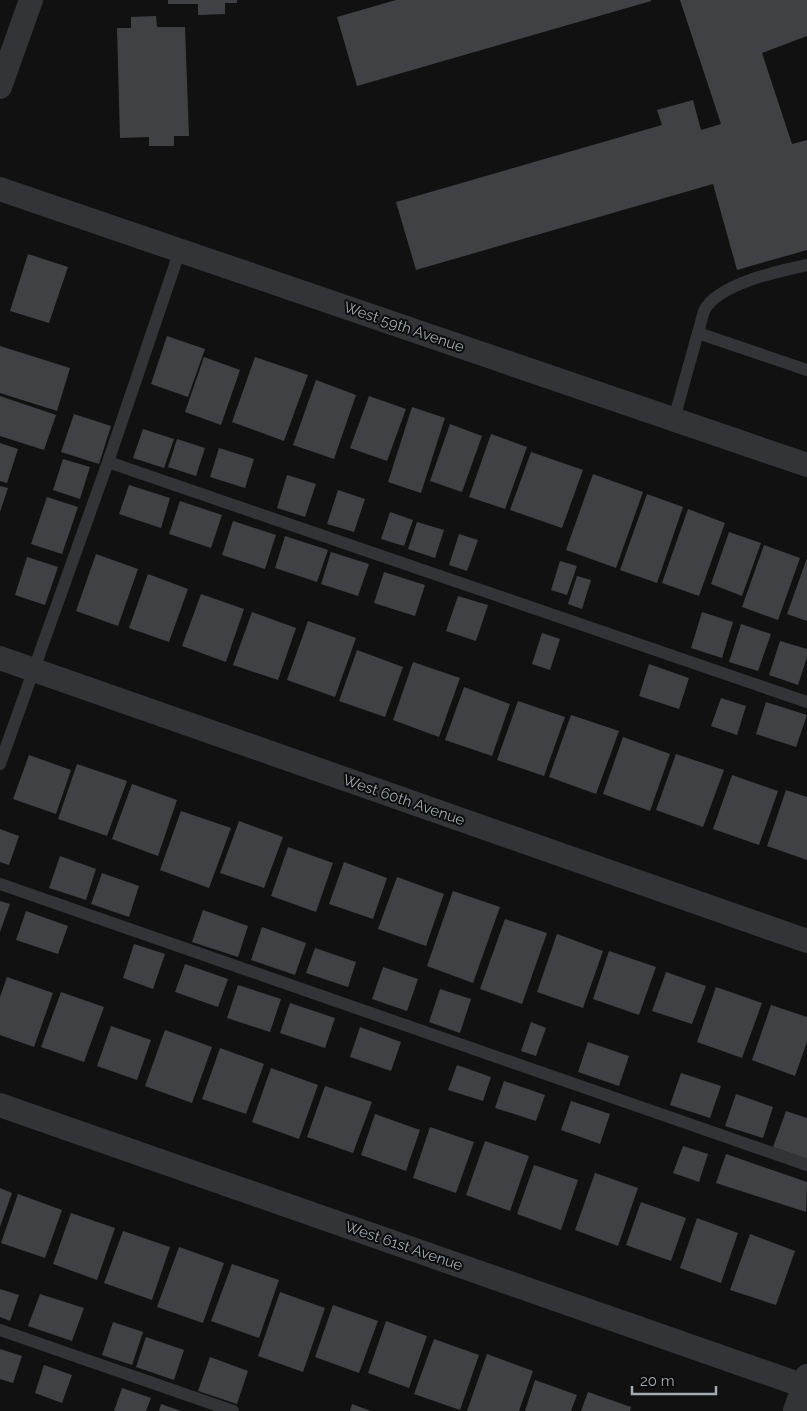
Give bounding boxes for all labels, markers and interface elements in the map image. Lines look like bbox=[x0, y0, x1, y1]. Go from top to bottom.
street label: West 59th Avenue bbox=[341, 298, 467, 356]
street label: West 60th Avenue bbox=[341, 771, 467, 829]
street label: West 61st Avenue bbox=[343, 1217, 465, 1275]
scale bar bbox=[632, 1364, 716, 1396]
text: 20 m bbox=[640, 1372, 675, 1390]

